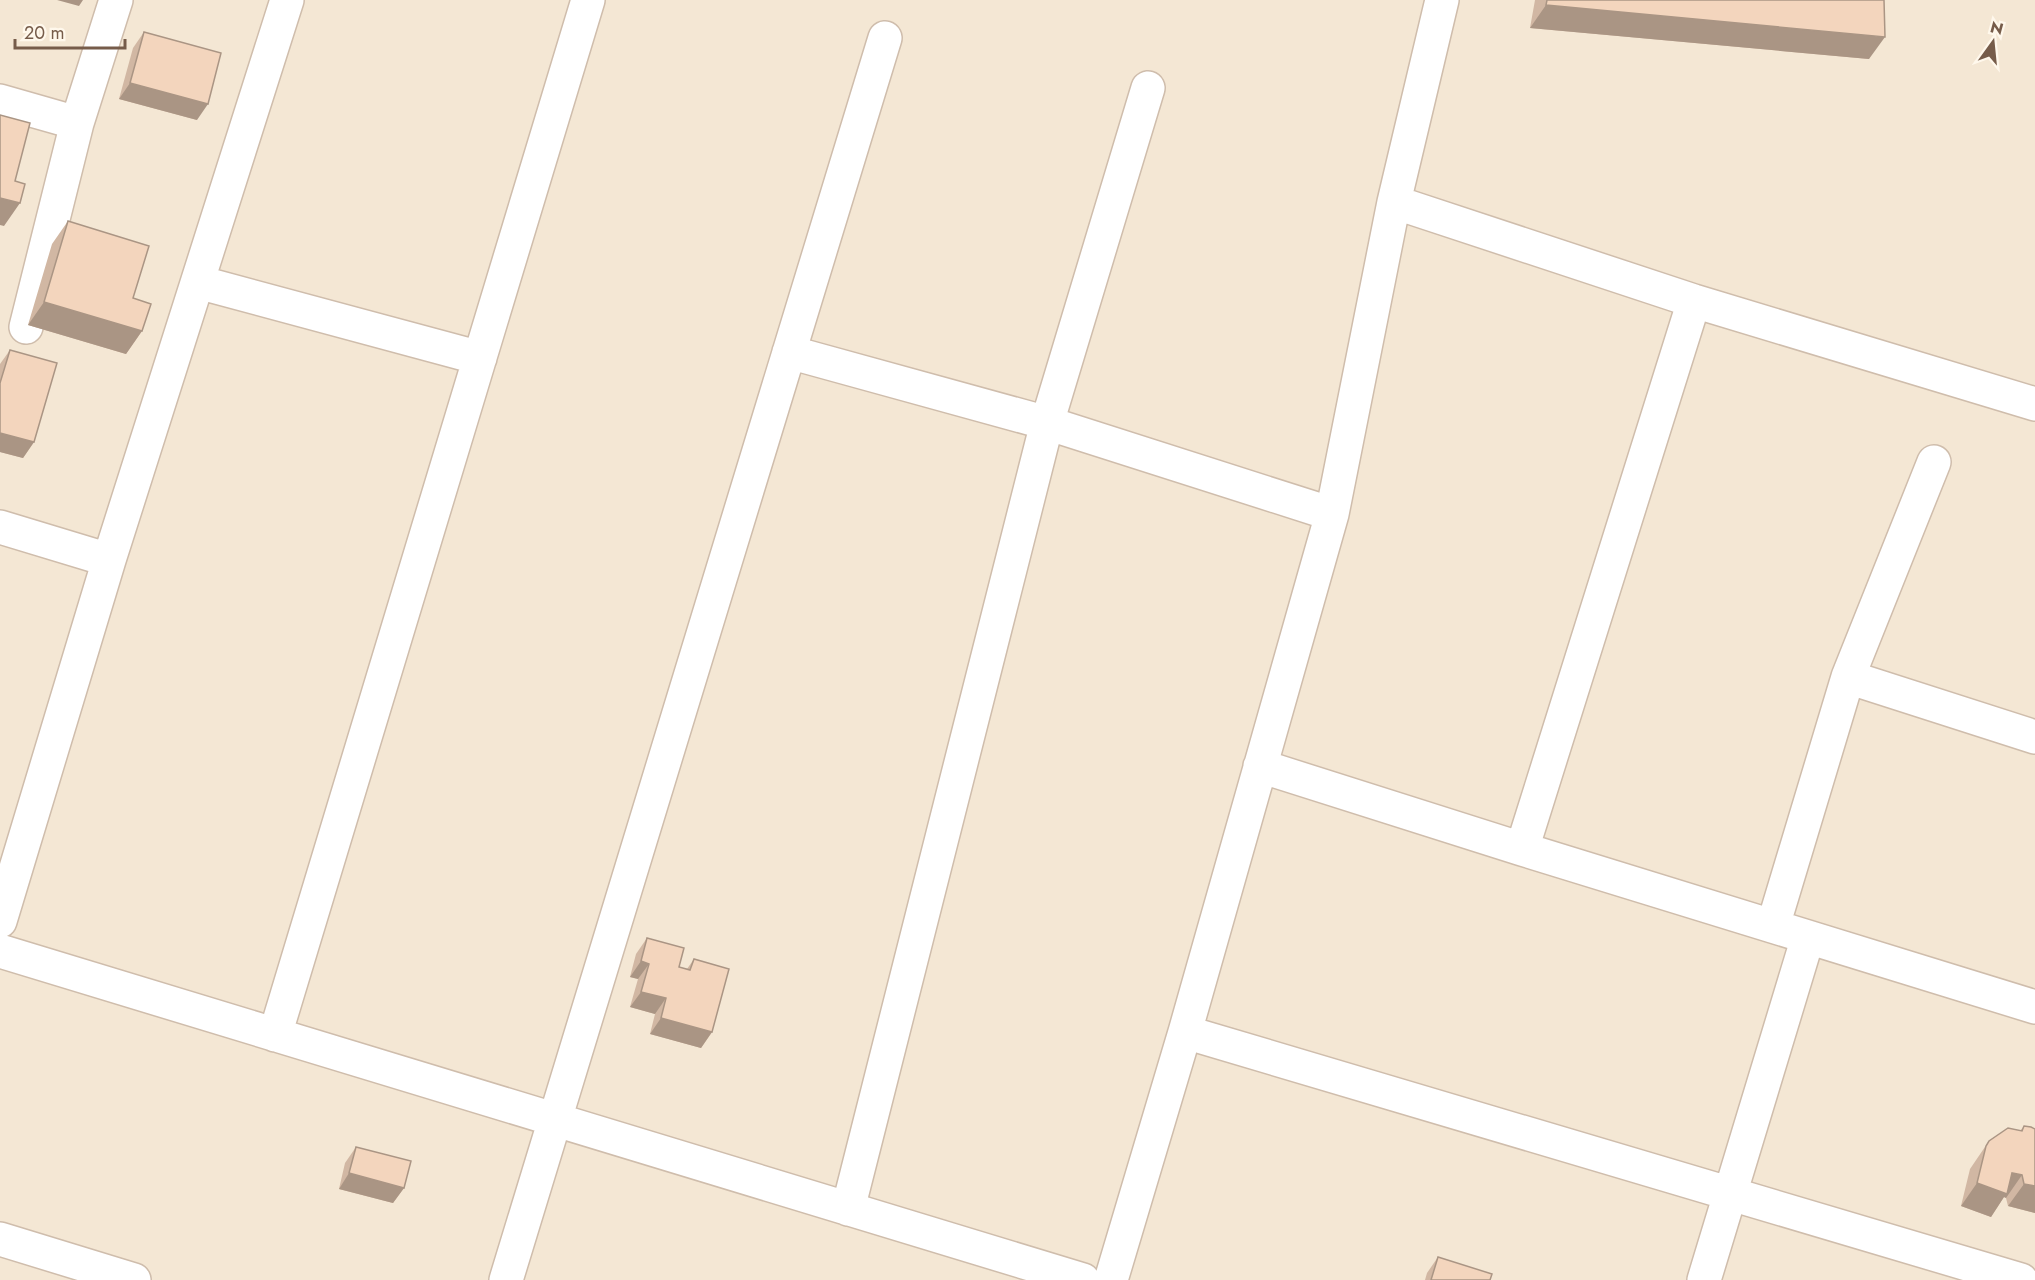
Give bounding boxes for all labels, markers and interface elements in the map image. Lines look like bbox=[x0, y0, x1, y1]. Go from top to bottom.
scale bar bbox=[15, 12, 124, 50]
north arrow bbox=[1963, 12, 2023, 72]
text: N bbox=[1988, 15, 2006, 41]
text: 20 m bbox=[24, 20, 64, 46]

